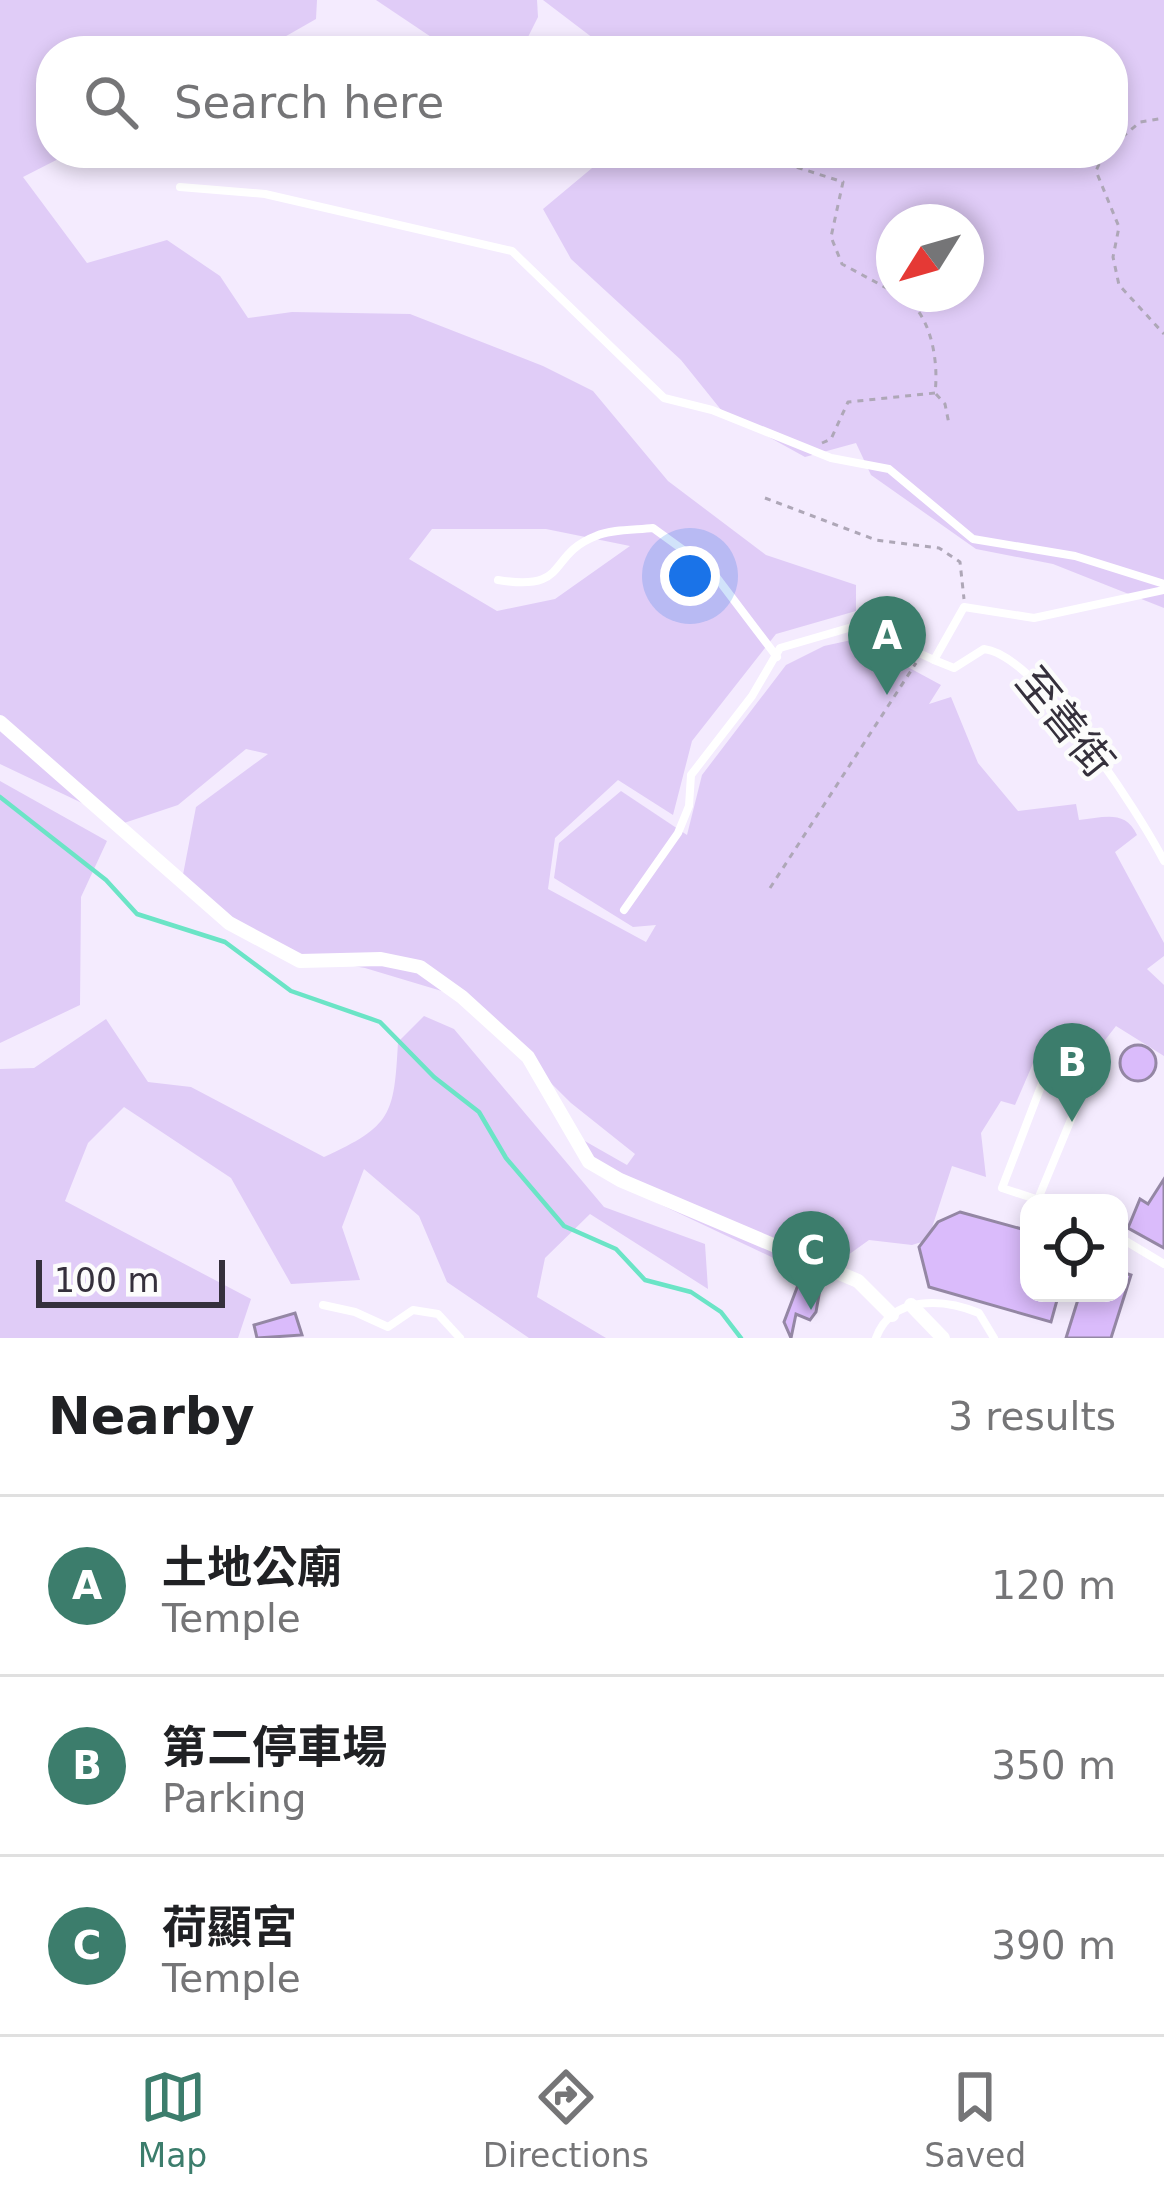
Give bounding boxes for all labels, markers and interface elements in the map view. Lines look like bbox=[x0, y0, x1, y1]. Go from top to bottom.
search box bbox=[36, 36, 1128, 168]
icon: search bbox=[78, 69, 144, 135]
text: Search here bbox=[174, 76, 444, 129]
north arrow bbox=[876, 204, 984, 312]
your location bbox=[660, 546, 720, 606]
pin: A bbox=[848, 596, 926, 695]
street label: 至善街 bbox=[1006, 658, 1124, 786]
pin: B bbox=[1033, 1023, 1111, 1122]
map controls bbox=[1020, 1194, 1128, 1302]
button: locate bbox=[1020, 1194, 1128, 1302]
pin: C bbox=[772, 1211, 850, 1310]
scale bar bbox=[36, 1254, 225, 1307]
text: 100 m bbox=[54, 1261, 160, 1300]
text: Nearby bbox=[48, 1387, 255, 1446]
text: 3 results bbox=[948, 1394, 1116, 1439]
text: 土地公廟 bbox=[162, 1541, 342, 1594]
text: A bbox=[72, 1563, 102, 1608]
text: 120 m bbox=[991, 1563, 1116, 1608]
text: Temple bbox=[162, 1596, 301, 1641]
text: 第二停車場 bbox=[162, 1721, 387, 1774]
text: B bbox=[72, 1743, 102, 1788]
text: 350 m bbox=[991, 1743, 1116, 1788]
text: Parking bbox=[162, 1776, 307, 1821]
text: 荷顯宮 bbox=[162, 1901, 297, 1954]
text: C bbox=[73, 1923, 101, 1968]
text: 390 m bbox=[991, 1923, 1116, 1968]
text: Temple bbox=[162, 1956, 301, 2001]
tab: Map bbox=[138, 2064, 207, 2175]
tab: Directions bbox=[483, 2064, 649, 2175]
tab: Saved bbox=[924, 2064, 1026, 2175]

